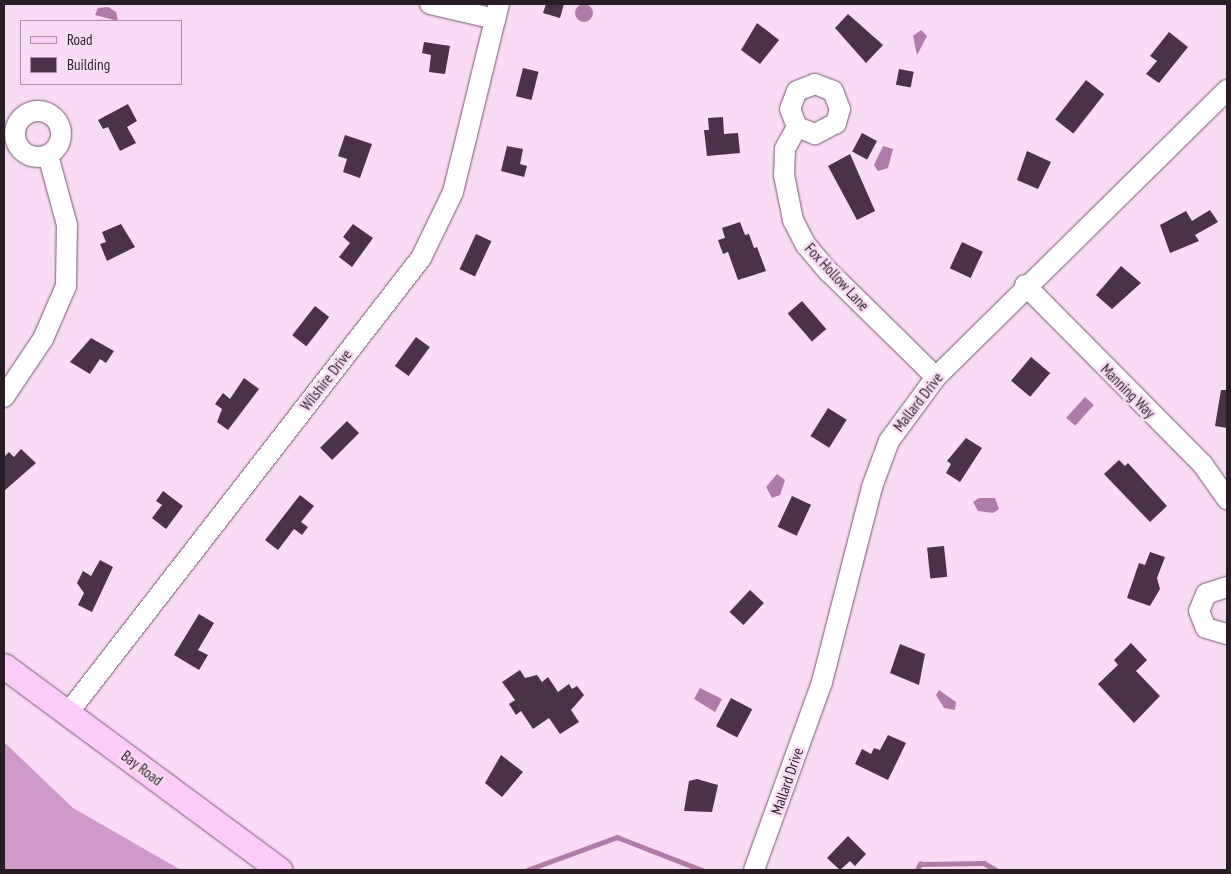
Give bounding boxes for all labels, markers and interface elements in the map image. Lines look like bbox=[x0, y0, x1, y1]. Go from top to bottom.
legend bbox=[20, 20, 182, 85]
text: Road bbox=[67, 30, 93, 49]
text: Building bbox=[67, 55, 110, 74]
street label: Fox Hollow Lane bbox=[801, 239, 873, 315]
street label: Wilshire Drive bbox=[297, 346, 355, 414]
street label: Manning Way bbox=[1097, 360, 1159, 422]
street label: Mallard Drive bbox=[889, 369, 947, 435]
street label: Mallard Drive bbox=[767, 745, 807, 817]
street label: Bay Road bbox=[118, 747, 166, 789]

